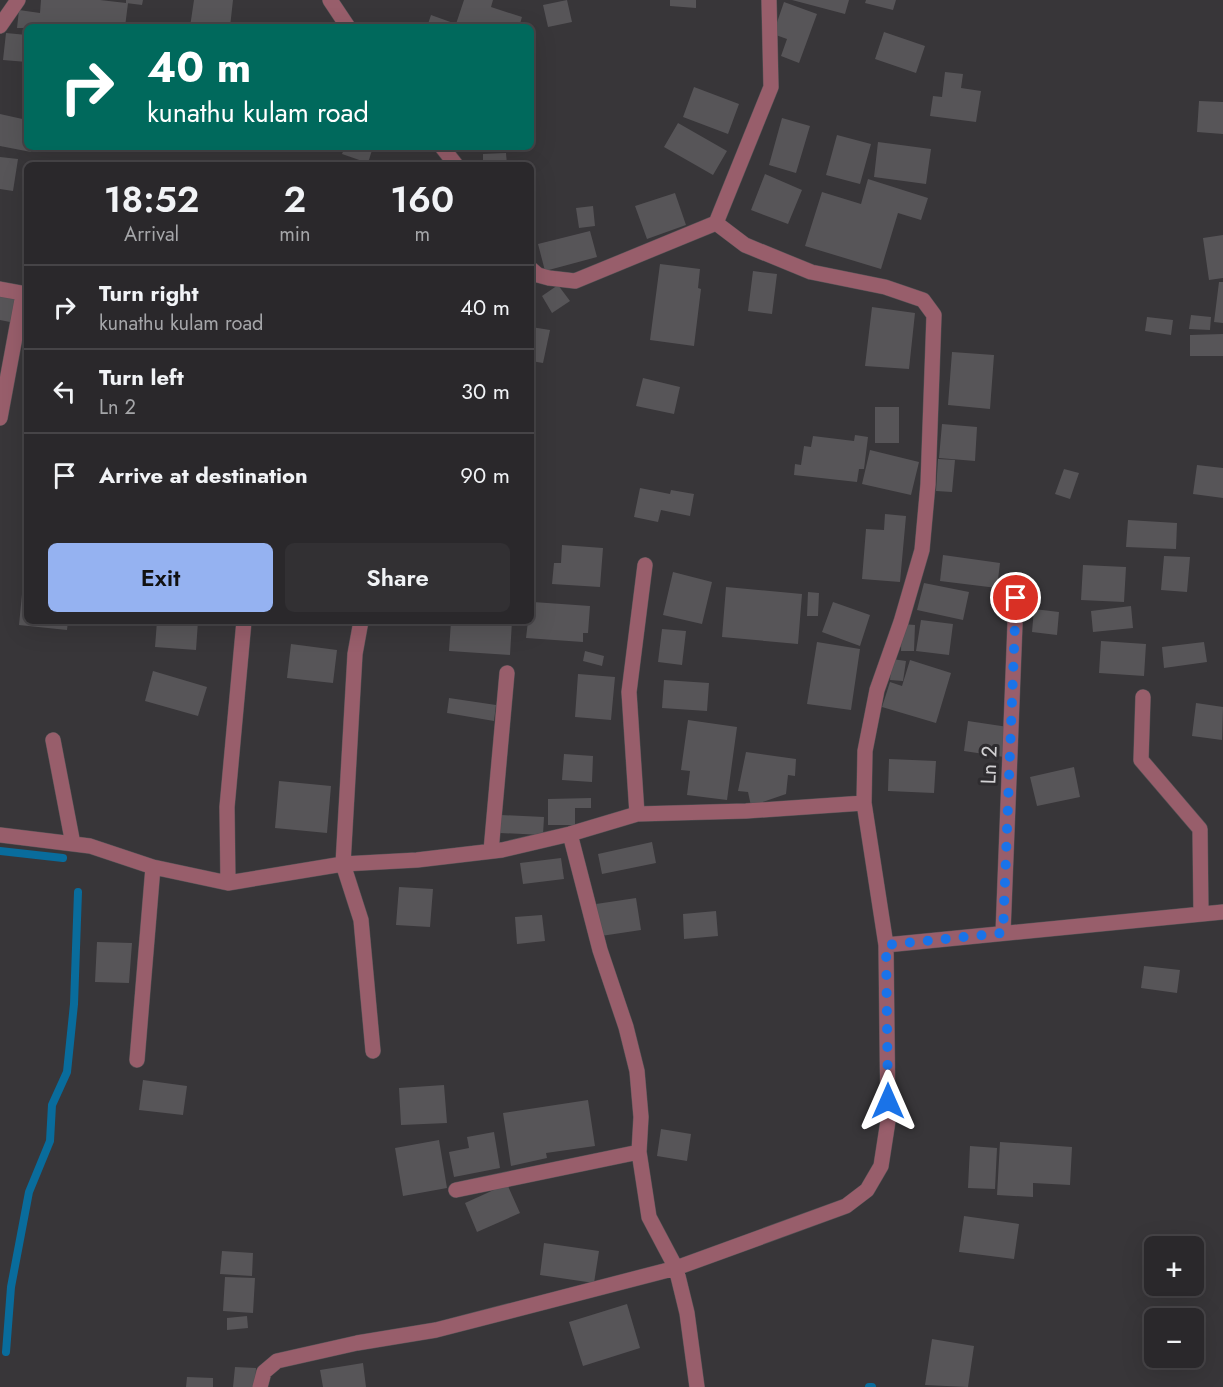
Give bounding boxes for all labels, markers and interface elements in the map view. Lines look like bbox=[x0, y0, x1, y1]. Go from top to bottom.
text: 40 m bbox=[147, 37, 251, 98]
icon: right bbox=[48, 48, 126, 126]
text: kunathu kulam road bbox=[147, 93, 369, 132]
text: 18:52 bbox=[104, 173, 199, 225]
text: 2 bbox=[284, 173, 306, 225]
text: 160 bbox=[390, 173, 454, 225]
text: Arrival bbox=[124, 220, 179, 249]
text: min bbox=[279, 220, 311, 249]
text: m bbox=[414, 220, 430, 249]
text: Turn right bbox=[99, 277, 199, 309]
icon: right bbox=[48, 291, 81, 324]
text: 40 m bbox=[460, 291, 510, 323]
text: kunathu kulam road bbox=[99, 309, 263, 338]
text: Turn left bbox=[99, 361, 184, 393]
icon: left bbox=[48, 375, 81, 408]
text: 30 m bbox=[461, 375, 510, 407]
text: Ln 2 bbox=[99, 393, 136, 422]
icon: arrive bbox=[48, 459, 81, 492]
text: Arrive at destination bbox=[99, 459, 308, 491]
text: 90 m bbox=[460, 459, 510, 491]
button: Exit bbox=[48, 543, 273, 612]
button: Share bbox=[285, 543, 510, 612]
pin bbox=[990, 572, 1041, 623]
icon: arrive bbox=[999, 581, 1032, 614]
street label: Ln 2 bbox=[973, 745, 1005, 785]
position arrow bbox=[856, 1069, 920, 1133]
map controls bbox=[1144, 1236, 1204, 1368]
button: + bbox=[1144, 1236, 1204, 1296]
button: − bbox=[1144, 1308, 1204, 1368]

